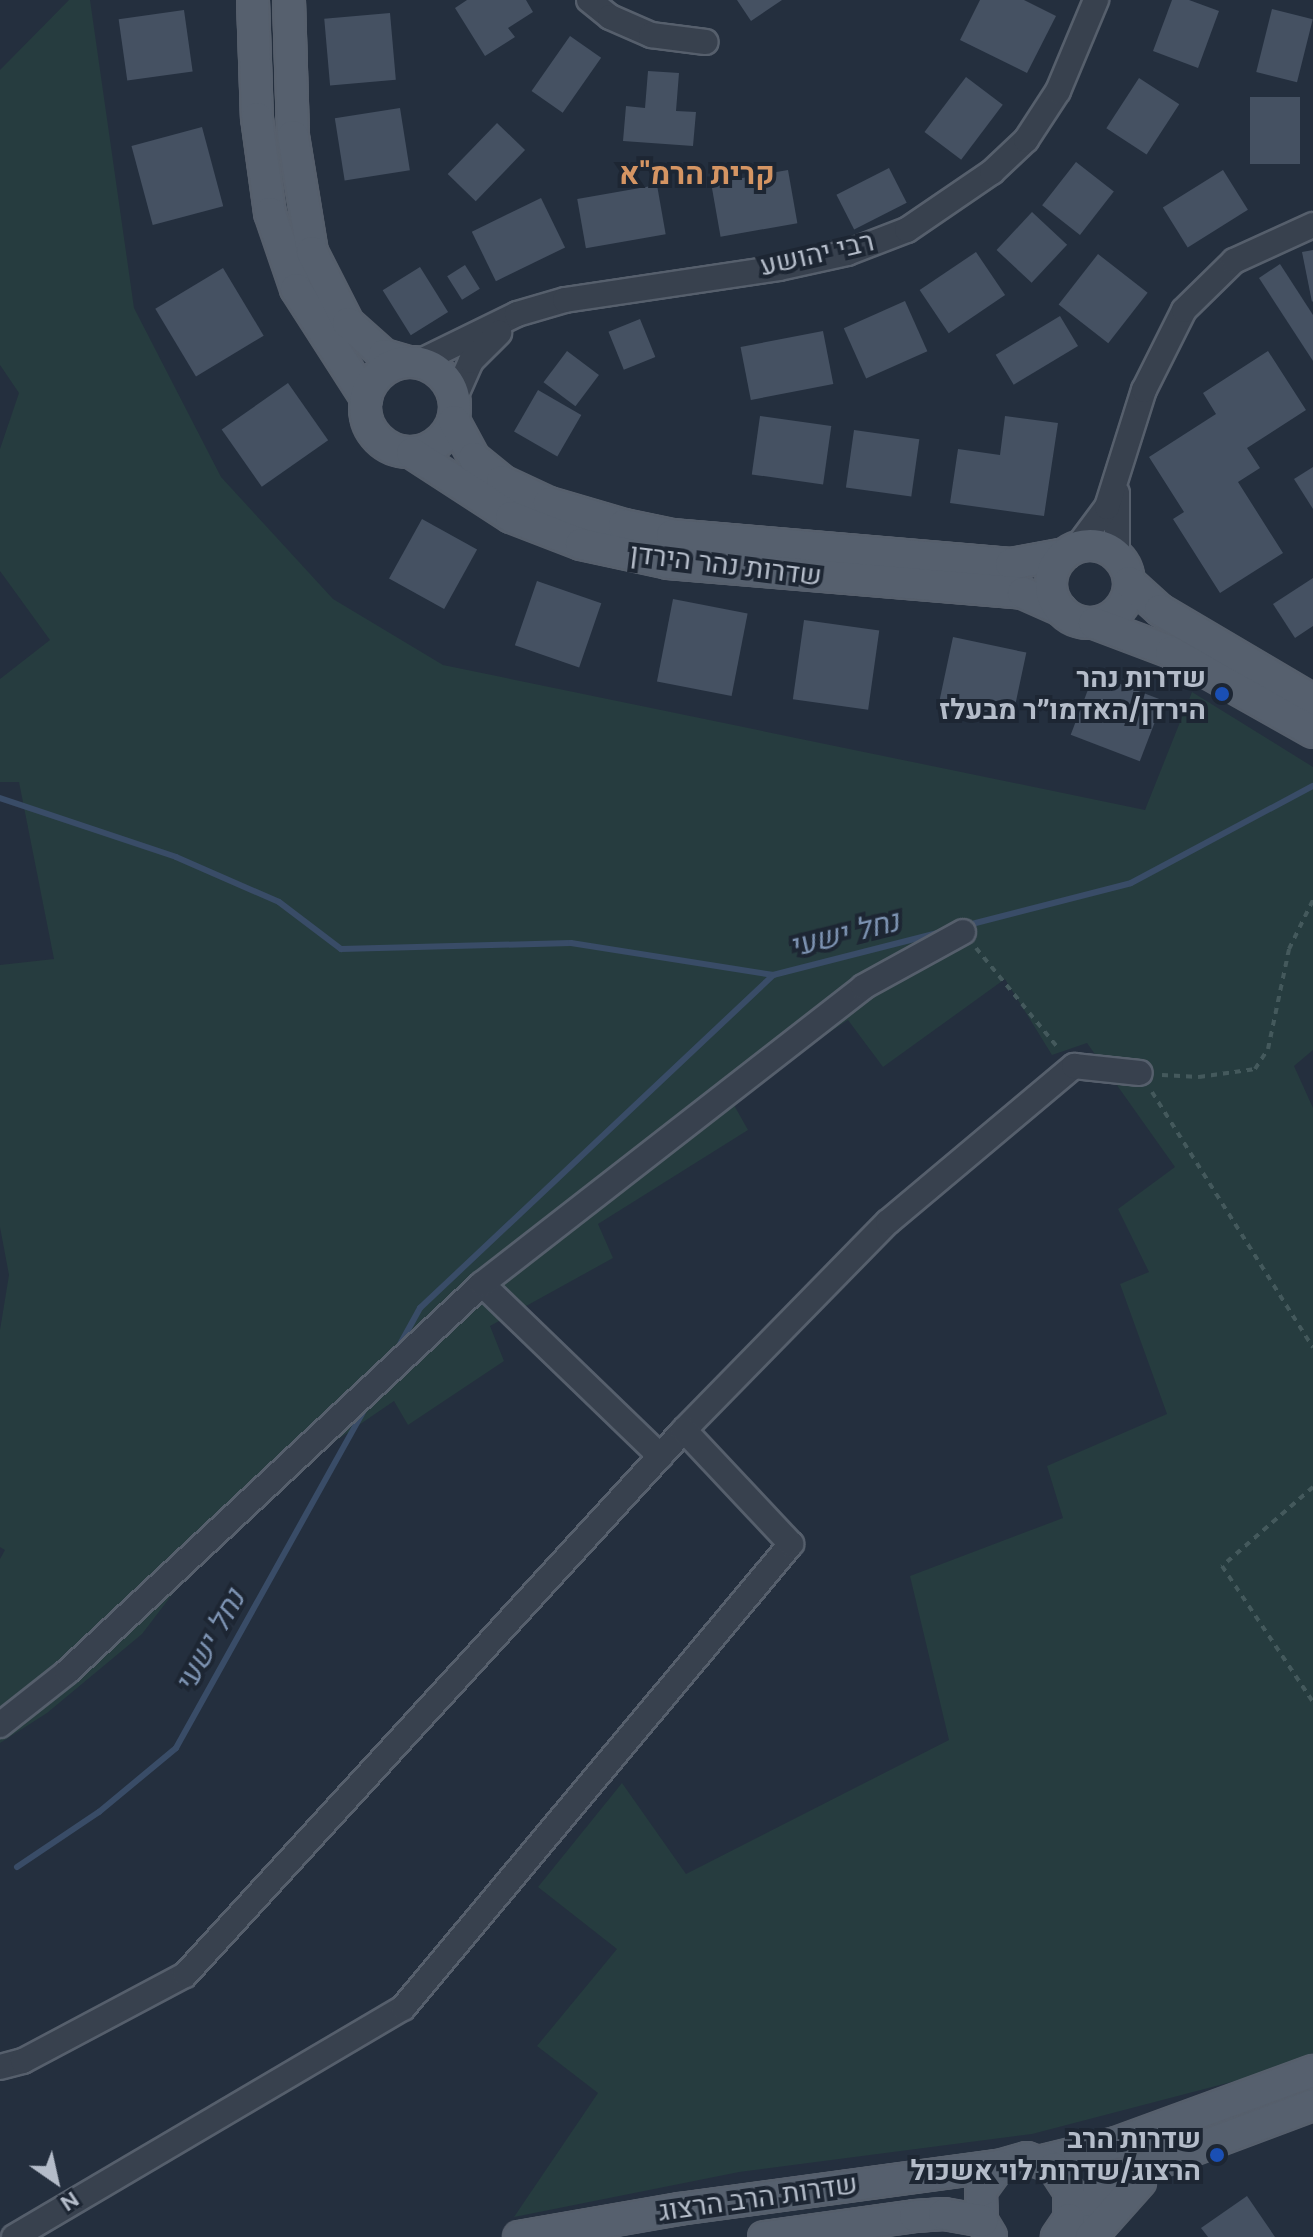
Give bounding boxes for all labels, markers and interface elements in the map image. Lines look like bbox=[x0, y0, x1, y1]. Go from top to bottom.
district label: קרית הרמ"א bbox=[619, 156, 775, 192]
street label: רבי יהושע bbox=[757, 225, 877, 283]
street label: שדרות נהר הירדן bbox=[628, 537, 824, 593]
place label: שדרות נהר הירדן/האדמו״ר מבעלז bbox=[939, 661, 1206, 727]
marker: שדרות נהר הירדן/האדמו״ר מבעלז bbox=[1213, 685, 1231, 703]
water label: נחל ישעי bbox=[785, 903, 903, 965]
water label: נחל ישעי bbox=[167, 1583, 253, 1699]
place label: שדרות הרב הרצוג/שדרות לוי אשכול bbox=[910, 2122, 1201, 2188]
north arrow bbox=[16, 2141, 96, 2221]
marker: שדרות הרב הרצוג/שדרות לוי אשכול bbox=[1208, 2146, 1226, 2164]
street label: שדרות הרב הרצוג bbox=[656, 2167, 860, 2229]
text: N bbox=[55, 2185, 84, 2218]

